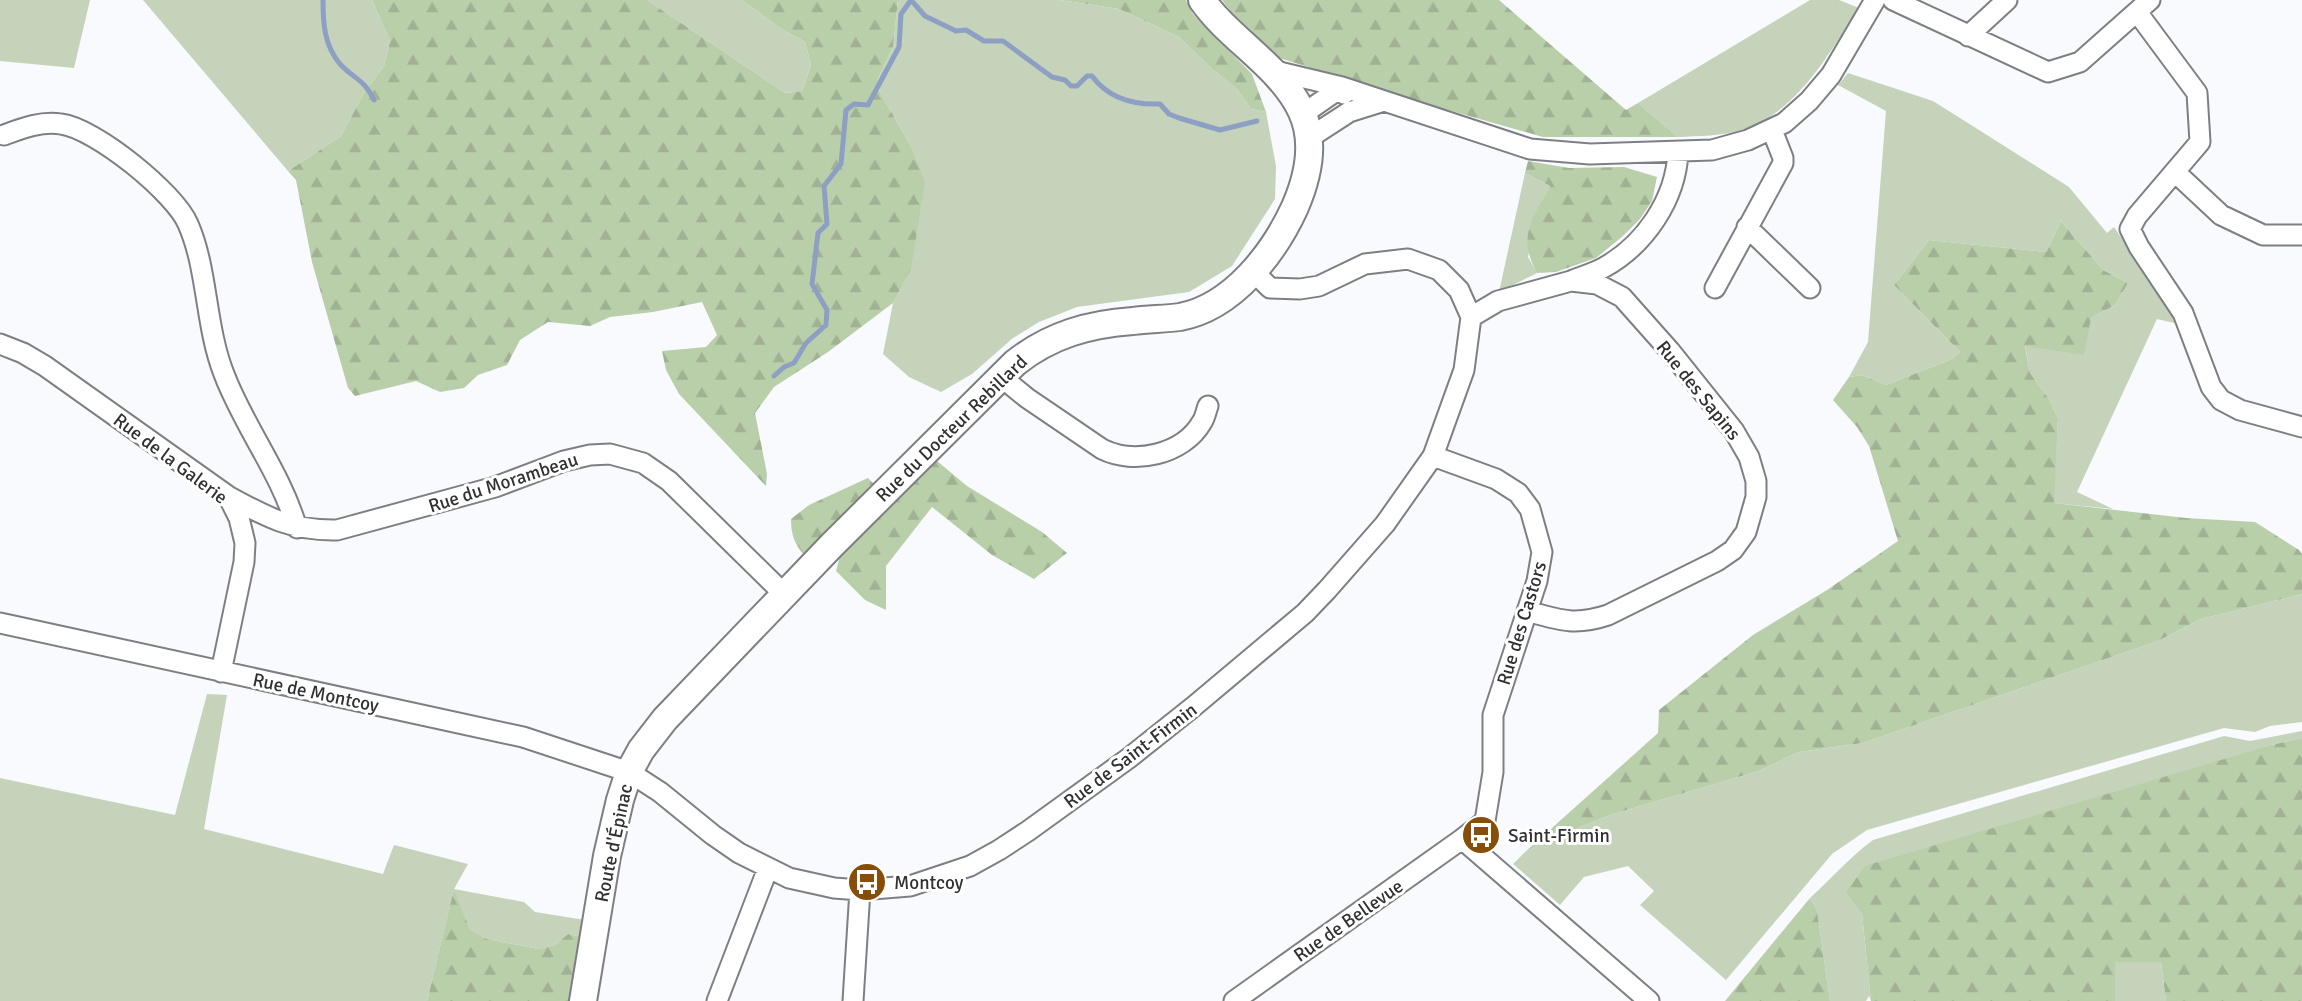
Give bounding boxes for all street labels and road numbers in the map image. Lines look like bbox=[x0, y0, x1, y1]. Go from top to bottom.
street label: Rue des Sapins bbox=[1651, 336, 1746, 445]
street label: Rue du Docteur Rebillard bbox=[871, 350, 1033, 507]
street label: Rue de la Galerie bbox=[108, 408, 232, 510]
street label: Rue du Morambeau bbox=[425, 447, 581, 518]
street label: Rue des Castors bbox=[1492, 559, 1552, 688]
street label: Rue de Montcoy bbox=[251, 668, 381, 718]
street label: Rue de Saint-Firmin bbox=[1059, 698, 1202, 814]
street label: Route d'Épinac bbox=[590, 782, 638, 905]
street label: Rue de Bellevue bbox=[1289, 874, 1408, 967]

